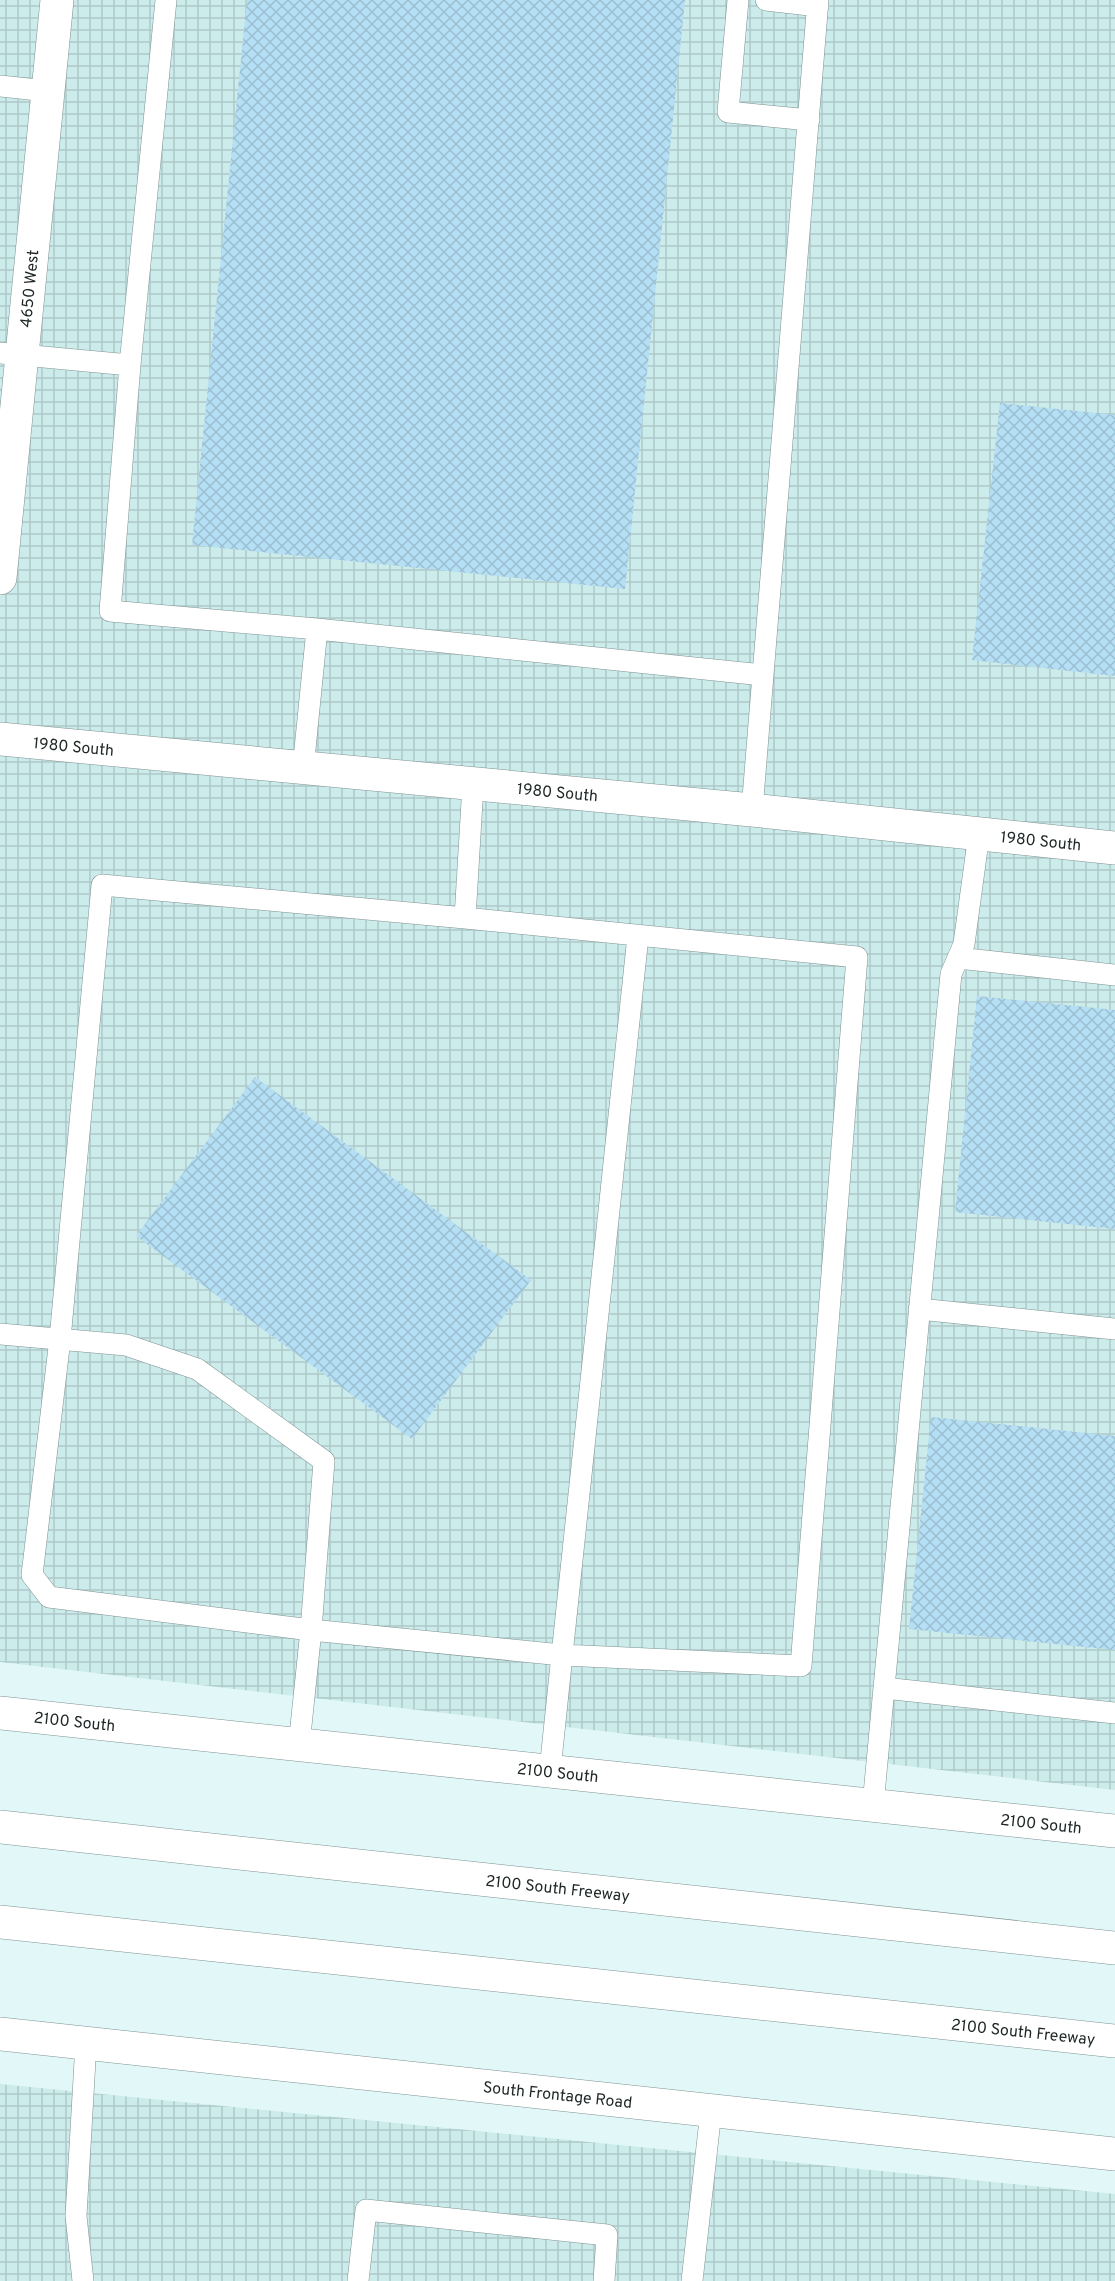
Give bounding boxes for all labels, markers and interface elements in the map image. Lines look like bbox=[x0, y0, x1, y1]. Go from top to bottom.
street label: 4650 West bbox=[17, 249, 44, 328]
street label: 1980 South bbox=[32, 734, 115, 762]
street label: 1980 South bbox=[516, 780, 599, 807]
street label: 1980 South bbox=[999, 828, 1082, 856]
street label: 2100 South bbox=[33, 1709, 116, 1737]
street label: 2100 South bbox=[516, 1760, 599, 1788]
street label: 2100 South bbox=[999, 1811, 1083, 1839]
street label: 2100 South Freeway bbox=[484, 1872, 631, 1907]
street label: 2100 South Freeway bbox=[950, 2016, 1096, 2051]
street label: South Frontage Road bbox=[482, 2078, 633, 2114]

